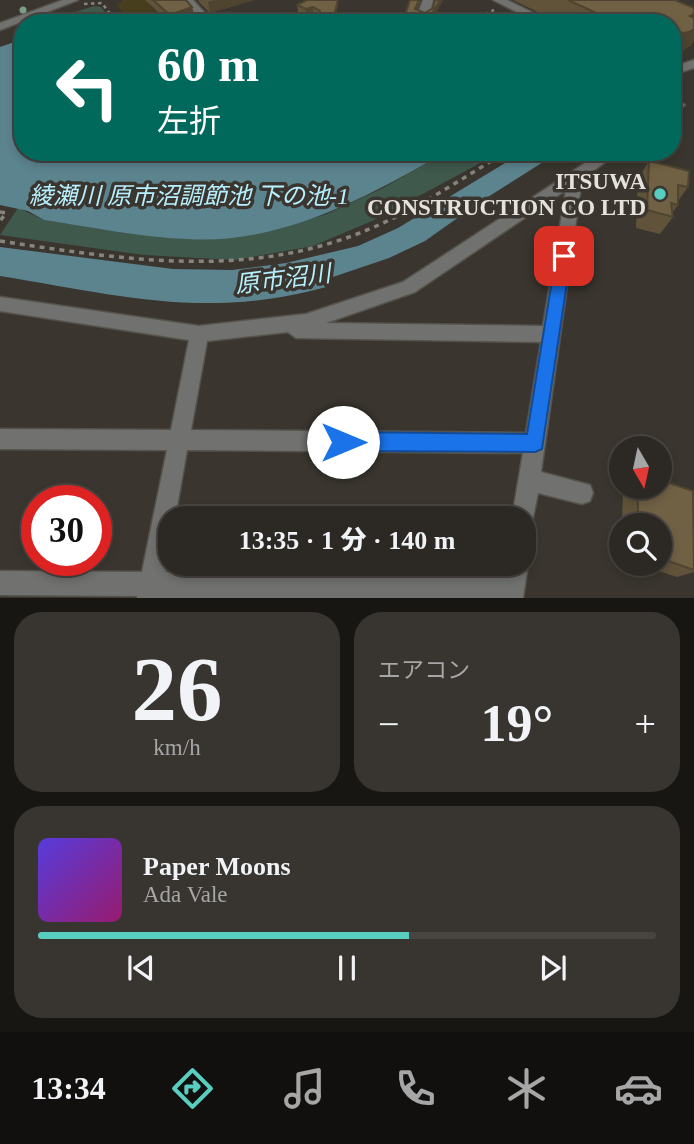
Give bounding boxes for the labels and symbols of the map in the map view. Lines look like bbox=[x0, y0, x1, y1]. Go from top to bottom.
place label: ITSUWA CONSTRUCTION CO LTD bbox=[367, 169, 646, 220]
water label: 綾瀬川 原市沼調節池 下の池-1 bbox=[29, 183, 349, 209]
marker: ITSUWA CONSTRUCTION CO LTD bbox=[652, 186, 668, 202]
pin bbox=[534, 226, 594, 286]
water label: 原市沼川 bbox=[234, 260, 335, 298]
position arrow bbox=[306, 405, 380, 479]
north arrow bbox=[609, 436, 672, 499]
speed limit sign: 30 bbox=[21, 485, 112, 576]

